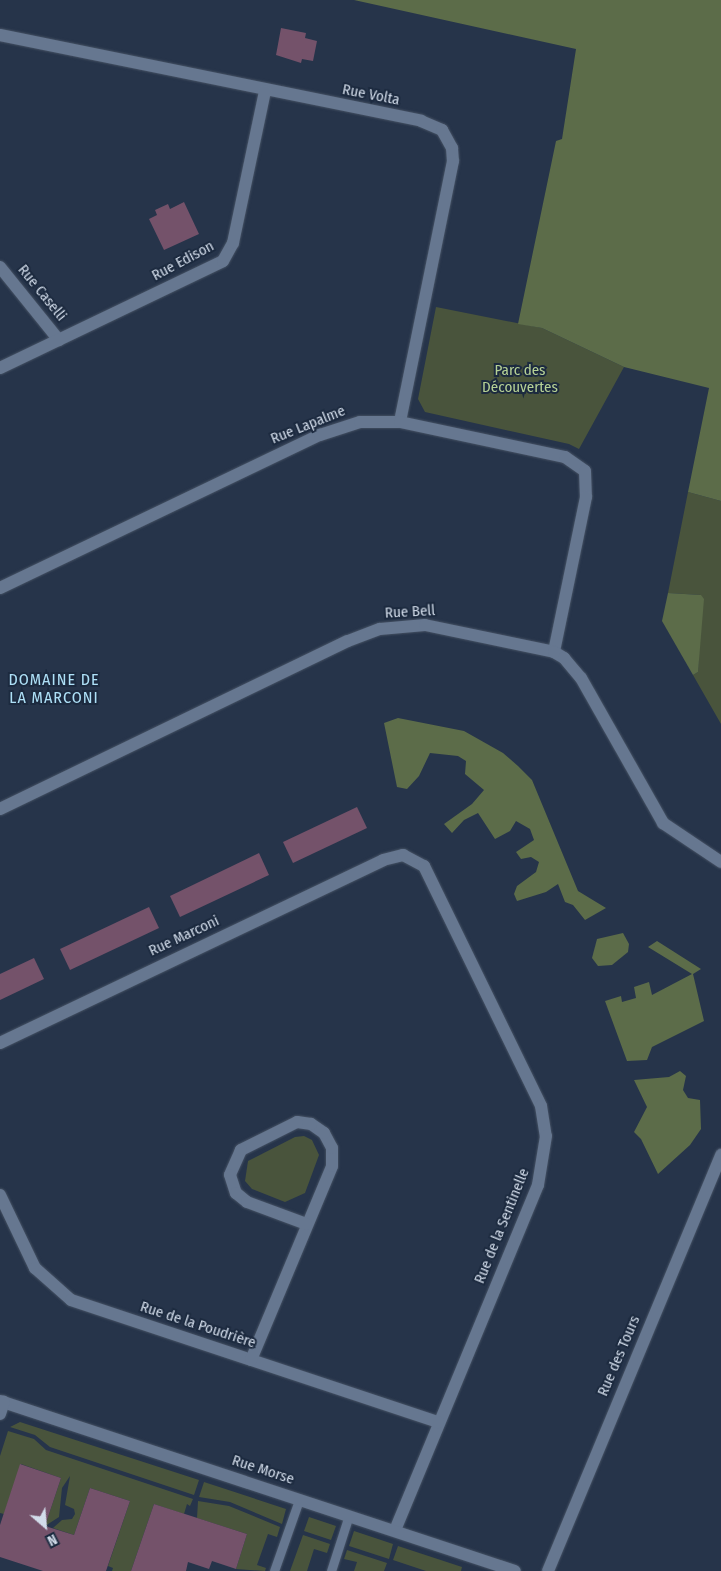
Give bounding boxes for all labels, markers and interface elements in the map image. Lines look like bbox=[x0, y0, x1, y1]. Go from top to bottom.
street label: Rue Volta bbox=[341, 81, 401, 109]
street label: Rue Edison bbox=[149, 237, 217, 285]
street label: Rue Caselli bbox=[14, 261, 70, 325]
park label: Parc des Découvertes bbox=[482, 361, 558, 396]
street label: Rue Lapalme bbox=[268, 402, 348, 448]
street label: Rue Bell bbox=[384, 602, 436, 622]
district label: DOMAINE DE LA MARCONI bbox=[7, 670, 101, 708]
street label: Rue Marconi bbox=[146, 912, 222, 960]
street label: Rue de la Sentinelle bbox=[471, 1166, 533, 1286]
street label: Rue de la Poudrière bbox=[138, 1298, 258, 1352]
street label: Rue des Tours bbox=[594, 1313, 644, 1399]
street label: Rue Morse bbox=[230, 1451, 296, 1489]
north arrow bbox=[20, 1501, 70, 1551]
text: N bbox=[44, 1530, 60, 1549]

